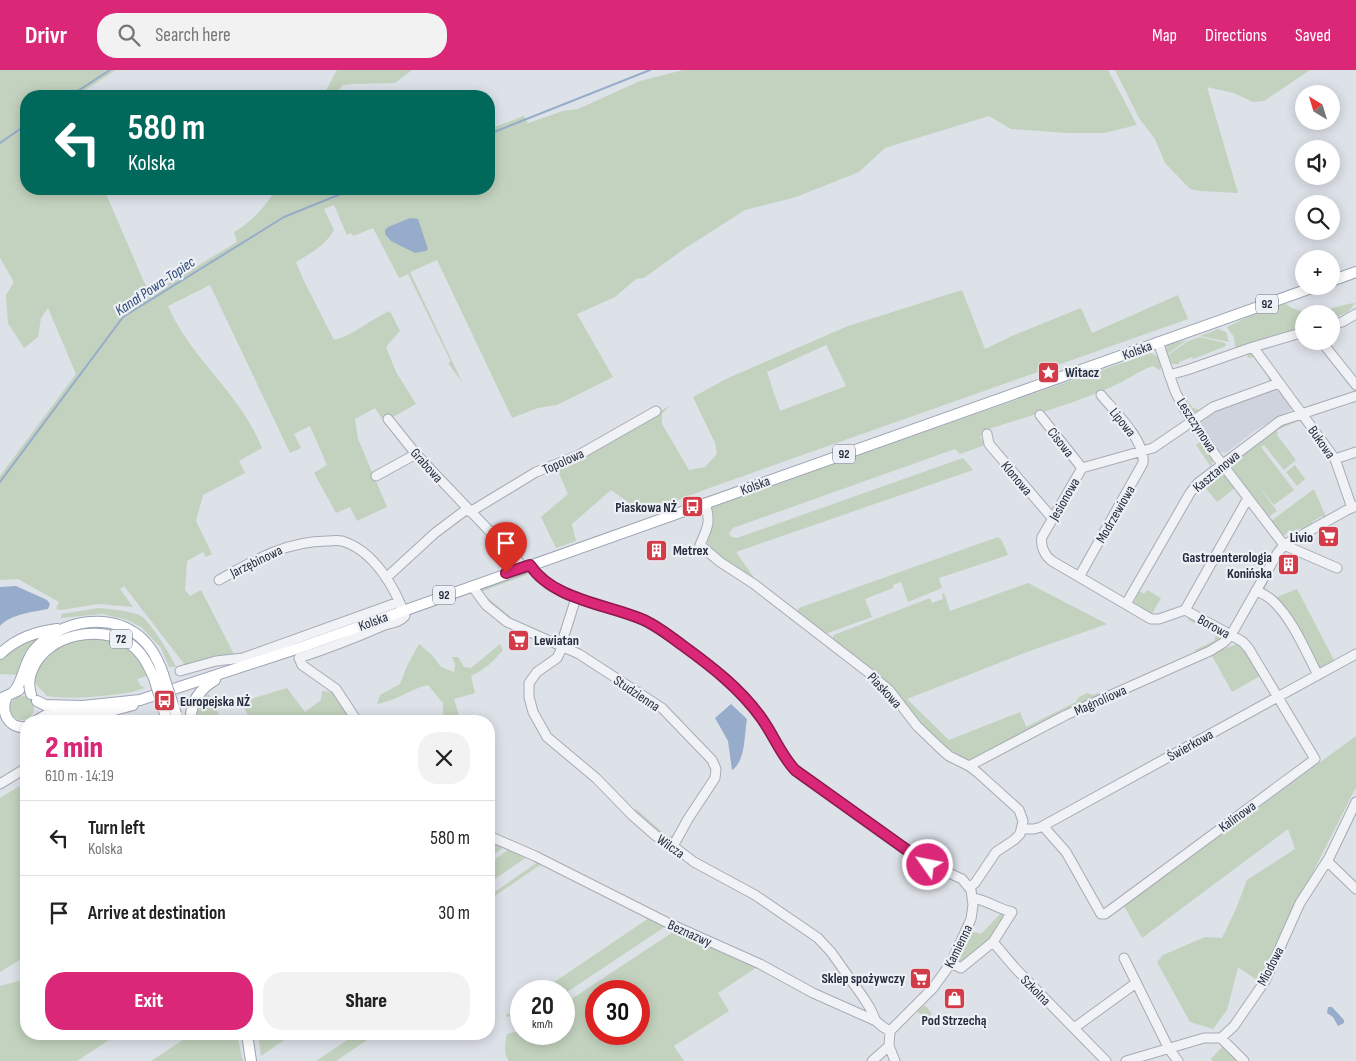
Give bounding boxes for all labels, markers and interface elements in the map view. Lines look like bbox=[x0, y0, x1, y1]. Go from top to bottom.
search box bbox=[97, 13, 447, 58]
text: Drivr bbox=[25, 21, 67, 50]
icon: search bbox=[115, 21, 143, 49]
text: Search here bbox=[155, 24, 231, 47]
text: Map bbox=[1152, 25, 1177, 46]
text: Directions bbox=[1205, 25, 1267, 46]
text: Saved bbox=[1295, 25, 1331, 46]
north arrow bbox=[1295, 85, 1340, 130]
map controls bbox=[1295, 85, 1340, 350]
text: 580 m bbox=[128, 107, 205, 150]
icon: left bbox=[45, 110, 110, 175]
button: sound bbox=[1295, 140, 1340, 185]
text: Kolska bbox=[128, 150, 176, 177]
button: search bbox=[1295, 195, 1340, 240]
button: + bbox=[1295, 250, 1340, 295]
water label: Kanał Powa-Topiec bbox=[112, 253, 199, 320]
road number: 92 bbox=[1256, 294, 1278, 313]
button: − bbox=[1295, 305, 1340, 350]
street label: Kolska bbox=[1120, 337, 1154, 364]
place icon: Witacz bbox=[1037, 360, 1061, 384]
place label: Witacz bbox=[1065, 364, 1100, 381]
street label: Leszczynowa bbox=[1173, 395, 1220, 456]
street label: Lipowa bbox=[1106, 404, 1139, 440]
street label: Bukowa bbox=[1304, 423, 1339, 462]
street label: Cisowa bbox=[1044, 424, 1078, 461]
street label: Grabowa bbox=[407, 444, 447, 486]
road number: 92 bbox=[833, 444, 855, 464]
street label: Topolowa bbox=[540, 445, 587, 478]
street label: Kasztanowa bbox=[1189, 447, 1243, 496]
street label: Klonowa bbox=[997, 458, 1036, 499]
street label: Kolska bbox=[738, 472, 772, 499]
street label: Jesionowa bbox=[1045, 475, 1083, 525]
street label: Modrzewiowa bbox=[1092, 482, 1139, 546]
bus stop icon: Piaskowa NŻ bbox=[681, 495, 705, 519]
place label: Piaskowa NŻ bbox=[615, 499, 677, 516]
pin bbox=[485, 522, 527, 573]
supermarket icon: Livio bbox=[1317, 525, 1341, 549]
icon: arrive bbox=[492, 529, 520, 557]
place label: Livio bbox=[1290, 529, 1313, 546]
building icon: Metrex bbox=[645, 538, 669, 562]
street label: Jarzębinowa bbox=[226, 542, 285, 582]
place label: Metrex bbox=[673, 542, 708, 559]
place label: Gastroenterologia Konińska bbox=[1182, 549, 1272, 582]
building icon: Gastroenterologia Konińska bbox=[1276, 553, 1300, 577]
road number: 92 bbox=[433, 586, 455, 604]
street label: Kolska bbox=[356, 608, 390, 635]
street label: Borowa bbox=[1194, 611, 1233, 642]
supermarket icon: Lewiatan bbox=[506, 628, 530, 652]
road number: 72 bbox=[110, 630, 132, 648]
place label: Lewiatan bbox=[534, 632, 579, 649]
street label: Piaskowa bbox=[864, 669, 905, 712]
street label: Studzienna bbox=[610, 672, 663, 715]
street label: Magnoliowa bbox=[1071, 681, 1129, 719]
bus stop icon: Europejska NŻ bbox=[152, 689, 176, 713]
place label: Europejska NŻ bbox=[180, 693, 250, 710]
street label: Świerkowa bbox=[1164, 726, 1216, 765]
text: 2 min bbox=[45, 730, 103, 766]
button: close bbox=[418, 732, 470, 784]
text: 610 m · 14:19 bbox=[45, 767, 114, 786]
street label: Kalinowa bbox=[1215, 797, 1259, 836]
text: Turn left bbox=[88, 817, 145, 840]
icon: left bbox=[45, 824, 73, 852]
text: 580 m bbox=[430, 827, 470, 850]
street label: Wilcza bbox=[653, 831, 688, 862]
position arrow bbox=[901, 838, 953, 890]
text: Kolska bbox=[88, 840, 123, 859]
icon: arrive bbox=[45, 899, 73, 927]
text: Arrive at destination bbox=[88, 902, 226, 925]
text: 30 m bbox=[438, 902, 470, 925]
street label: Beznazwy bbox=[665, 916, 715, 951]
street label: Kamienna bbox=[941, 922, 976, 971]
street label: Miodowa bbox=[1253, 944, 1287, 989]
supermarket icon: Sklep spożywczy bbox=[909, 966, 933, 990]
place label: Sklep spożywczy bbox=[821, 970, 905, 987]
button: Exit bbox=[45, 972, 253, 1030]
button: Share bbox=[263, 972, 470, 1030]
street label: Szkolna bbox=[1017, 972, 1054, 1009]
speed limit sign: 30 bbox=[585, 980, 650, 1045]
shop icon: Pod Strzechą bbox=[942, 986, 966, 1010]
text: 20 bbox=[531, 991, 554, 1022]
place label: Pod Strzechą bbox=[921, 1012, 987, 1029]
text: km/h bbox=[532, 1017, 553, 1032]

